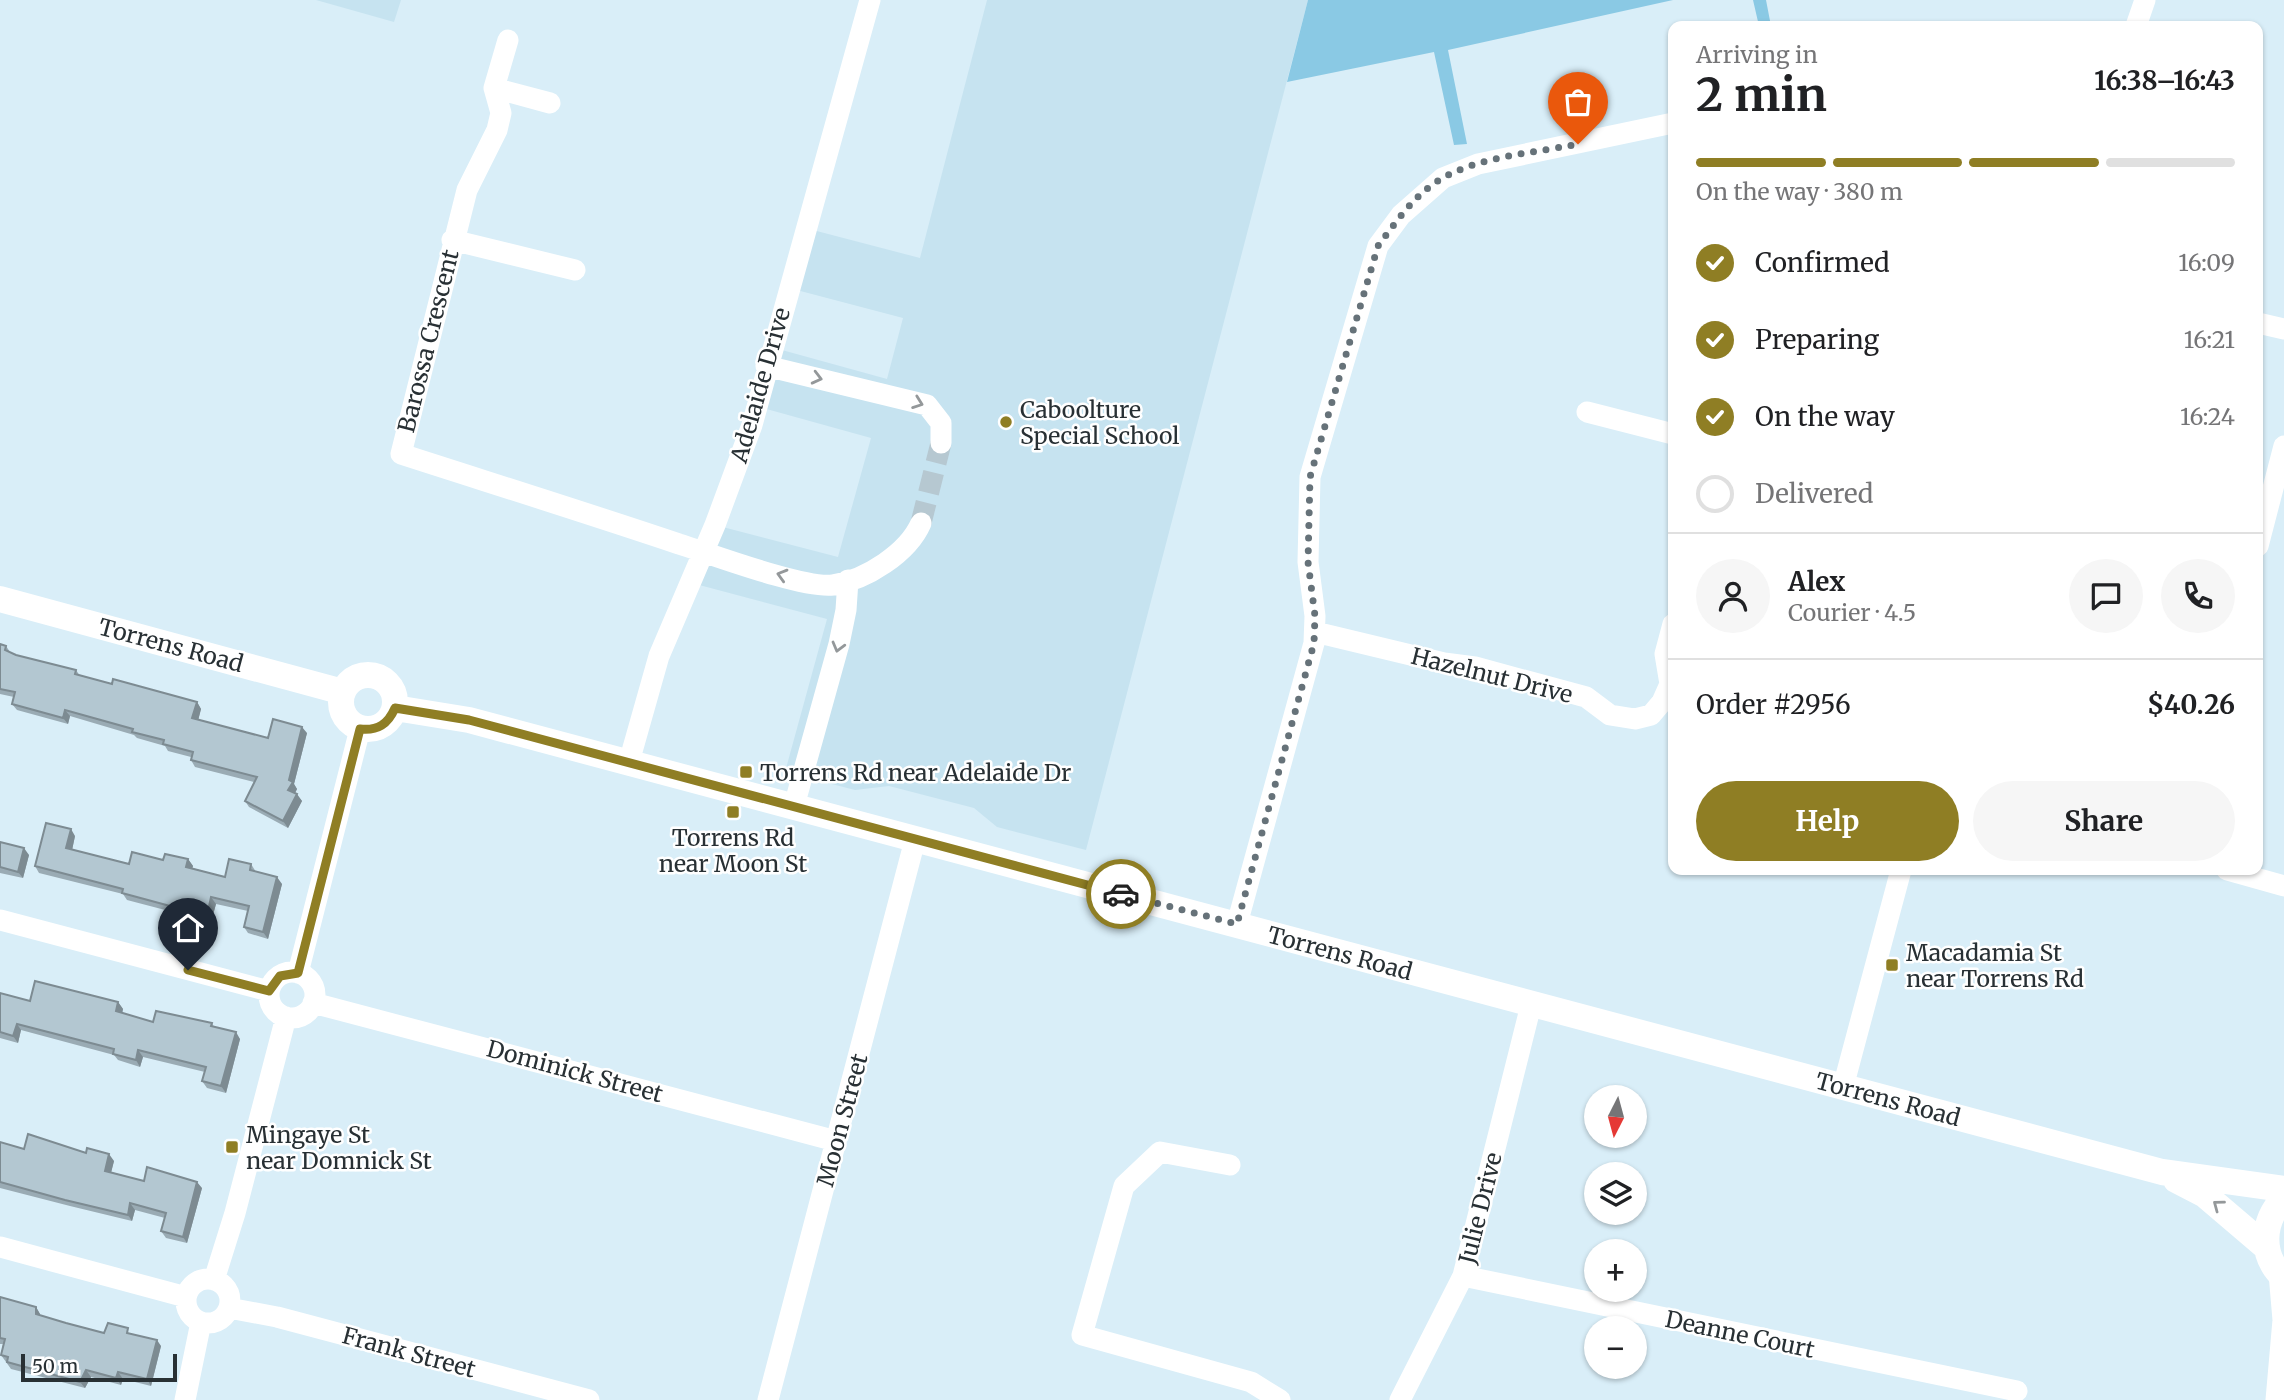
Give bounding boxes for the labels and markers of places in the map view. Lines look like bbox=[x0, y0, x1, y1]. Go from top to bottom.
pin bbox=[1548, 72, 1608, 144]
place label: Caboolture Special School bbox=[1020, 395, 1179, 450]
marker: Caboolture Special School bbox=[998, 414, 1014, 430]
place label: Torrens Rd near Adelaide Dr bbox=[760, 758, 1071, 787]
marker: Torrens Rd near Adelaide Dr bbox=[738, 764, 754, 780]
marker: Torrens Rd near Moon St bbox=[725, 804, 741, 820]
place label: Torrens Rd near Moon St bbox=[659, 823, 807, 878]
pin bbox=[158, 898, 218, 970]
place label: Macadamia St near Torrens Rd bbox=[1906, 938, 2084, 993]
marker: Macadamia St near Torrens Rd bbox=[1884, 957, 1900, 973]
place label: Mingaye St near Domnick St bbox=[246, 1120, 432, 1175]
marker: Mingaye St near Domnick St bbox=[224, 1139, 240, 1155]

